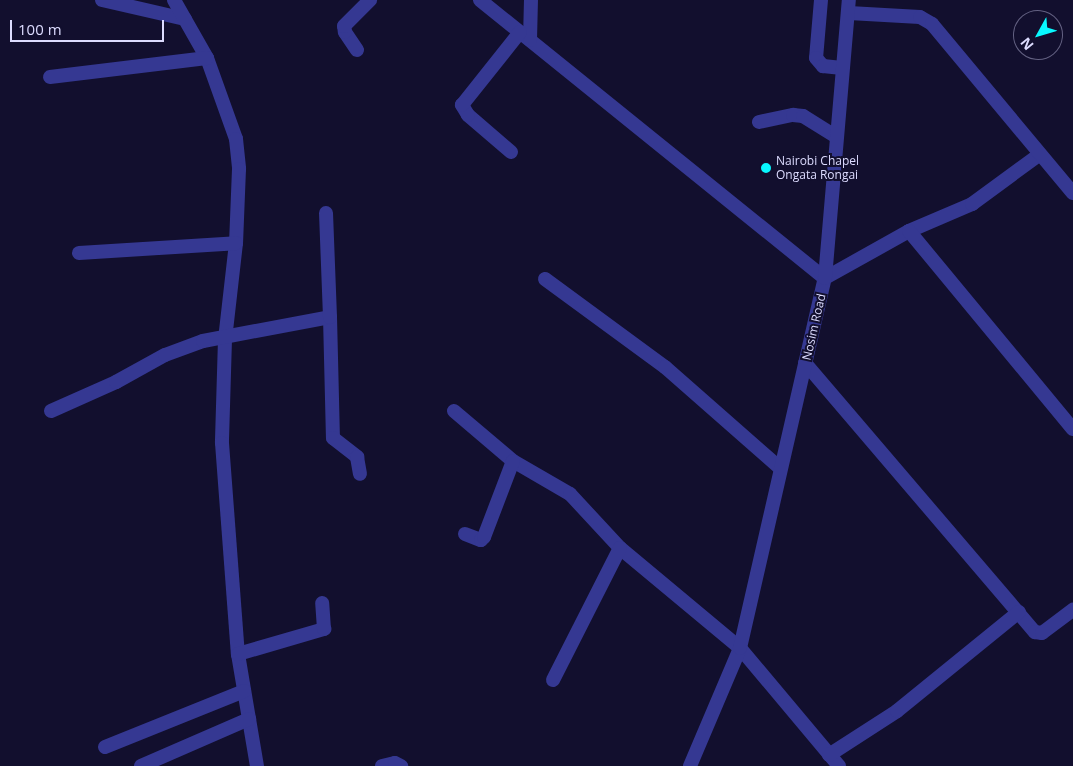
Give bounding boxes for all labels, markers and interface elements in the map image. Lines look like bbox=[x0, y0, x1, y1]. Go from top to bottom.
scale bar bbox=[12, 10, 166, 42]
north arrow bbox=[1013, 10, 1063, 60]
text: 100 m bbox=[18, 19, 62, 39]
text: N bbox=[1016, 34, 1038, 55]
place label: Nairobi Chapel Ongata Rongai bbox=[776, 154, 859, 182]
marker: Nairobi Chapel Ongata Rongai bbox=[760, 162, 772, 174]
street label: Nosim Road bbox=[799, 292, 829, 362]

